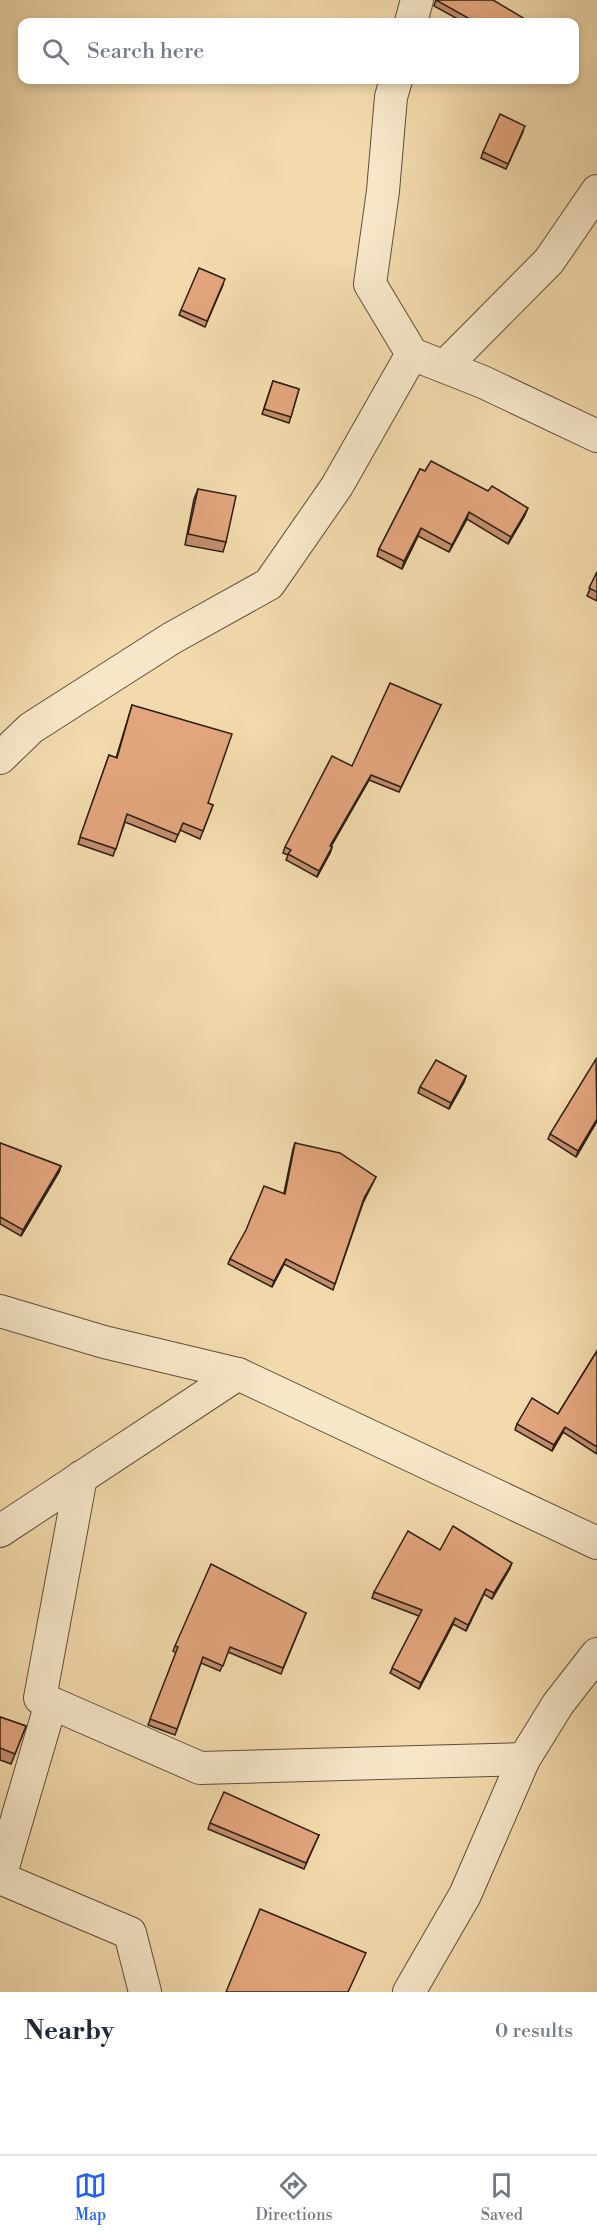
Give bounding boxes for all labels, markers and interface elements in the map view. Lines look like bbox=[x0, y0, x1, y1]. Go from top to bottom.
search box bbox=[18, 18, 579, 84]
icon: search bbox=[39, 35, 72, 68]
text: Search here bbox=[87, 38, 204, 65]
text: Nearby bbox=[24, 2015, 114, 2047]
text: 0 results bbox=[495, 2019, 573, 2044]
tab: Map bbox=[74, 2169, 107, 2225]
tab: Directions bbox=[255, 2169, 333, 2225]
tab: Saved bbox=[481, 2169, 523, 2225]

